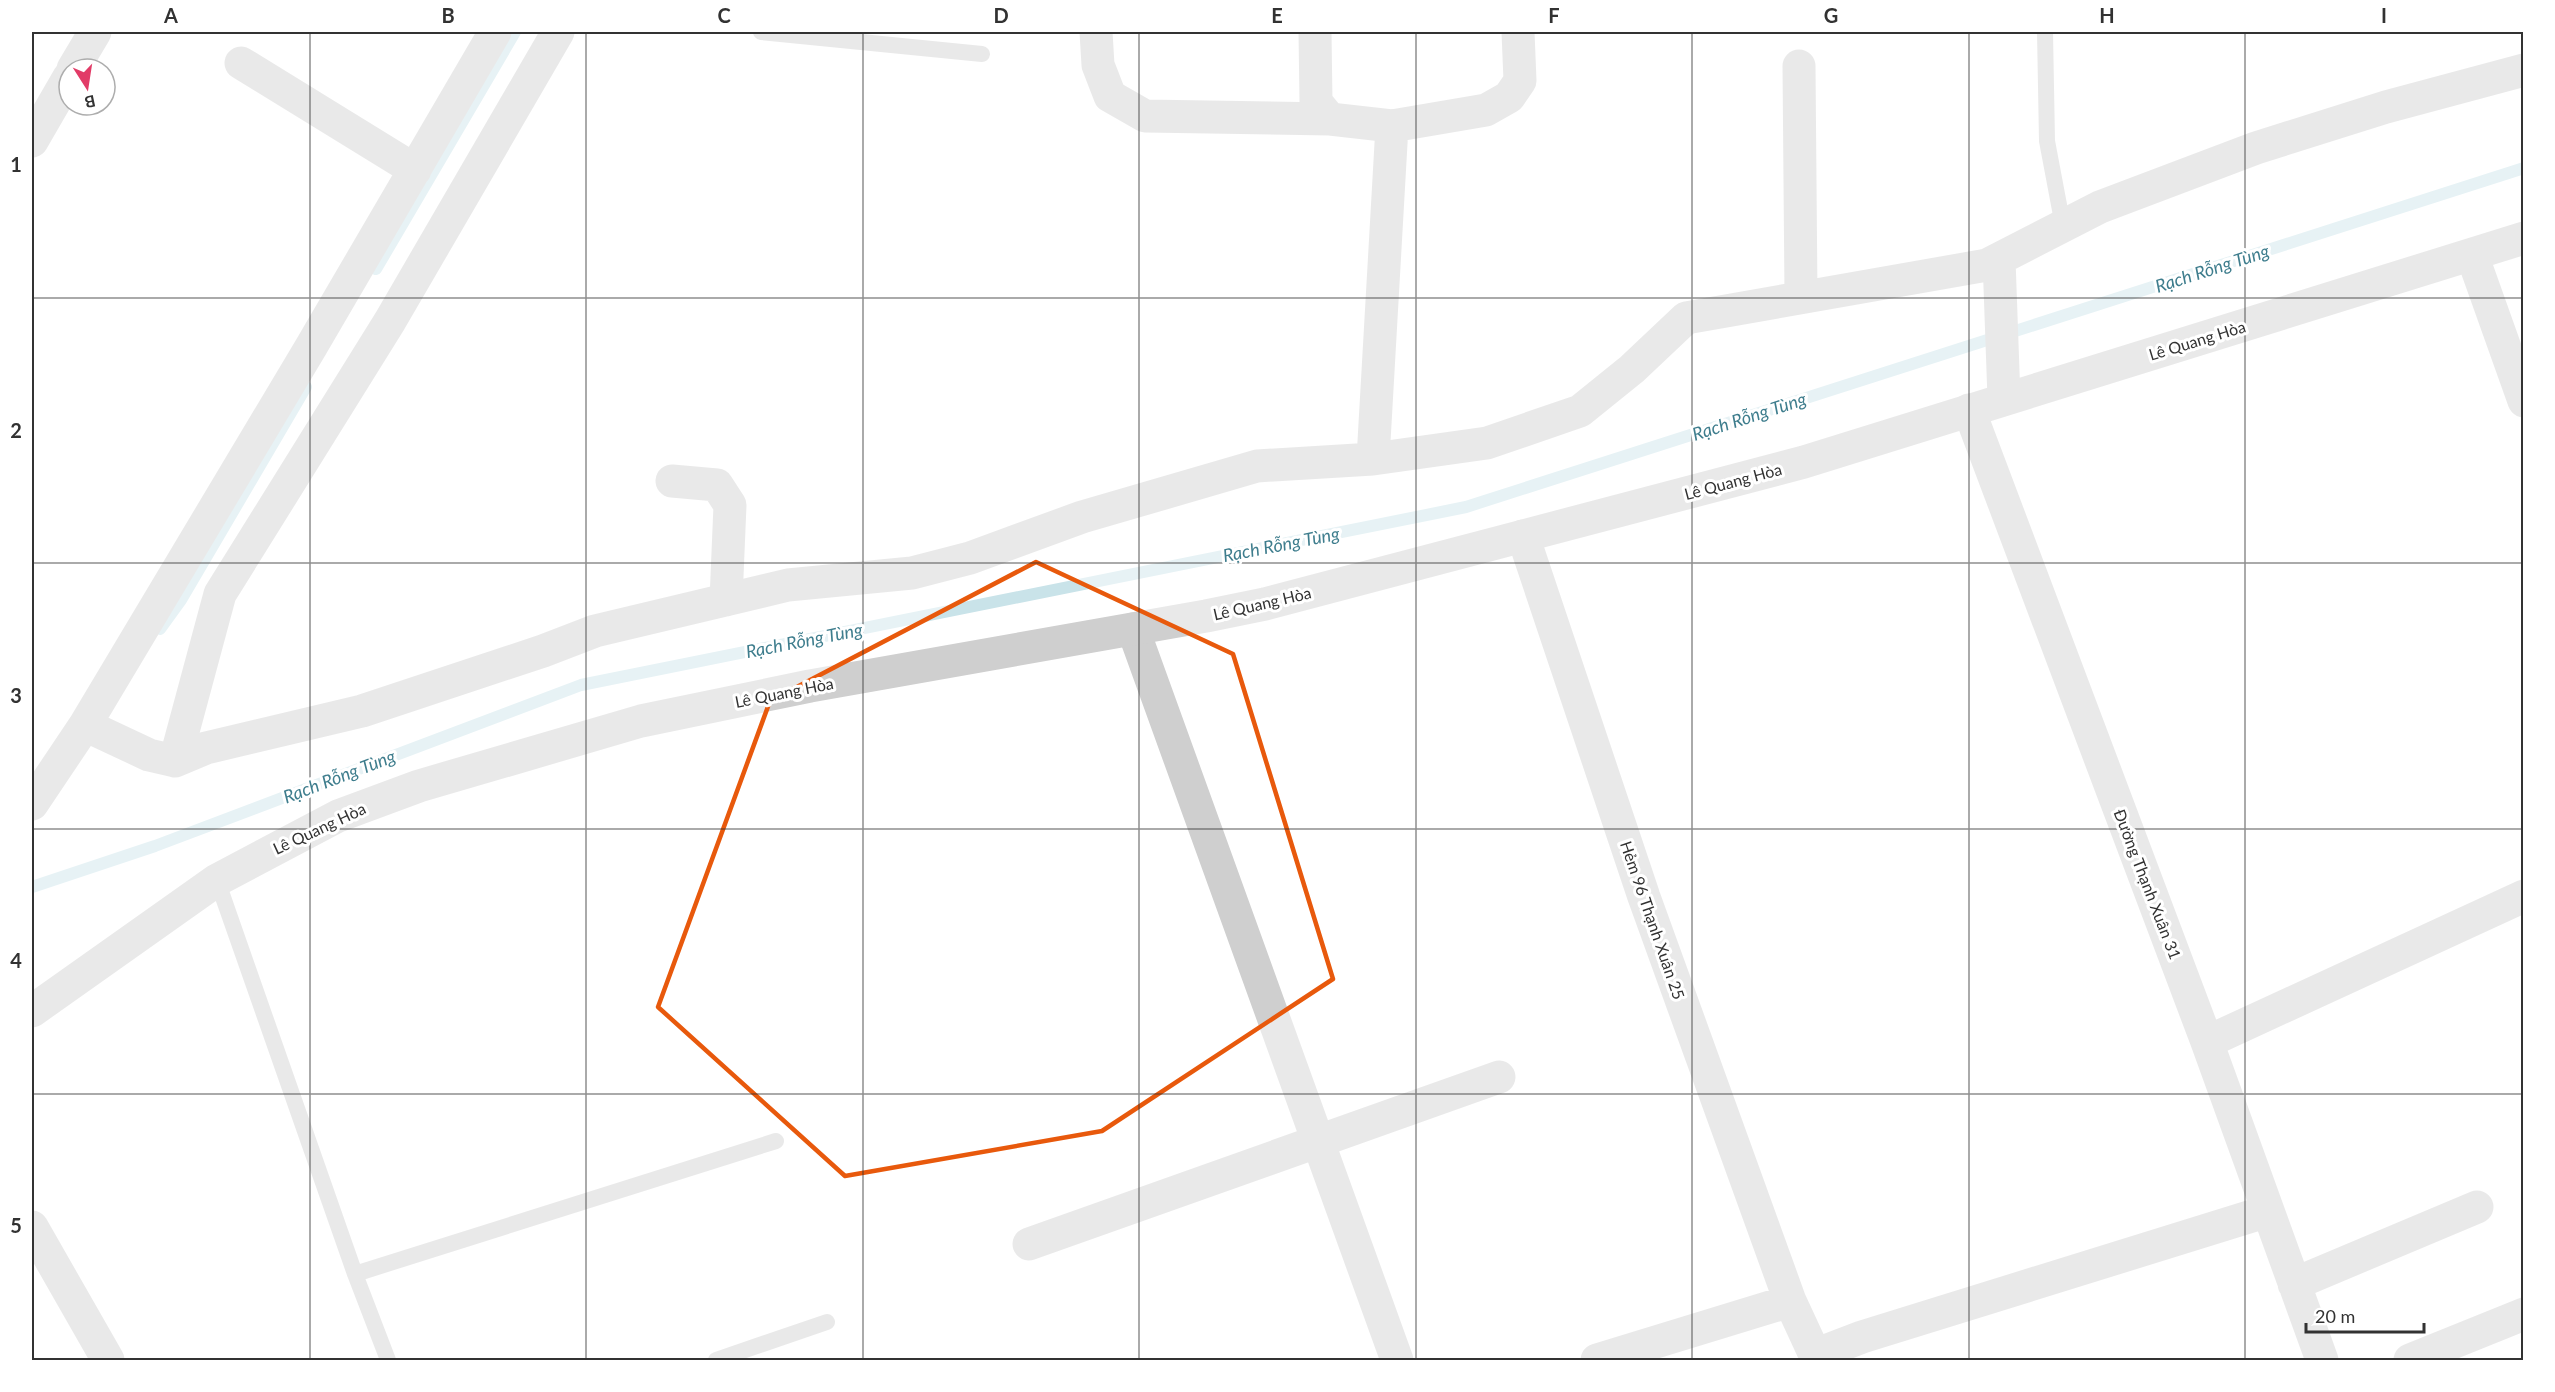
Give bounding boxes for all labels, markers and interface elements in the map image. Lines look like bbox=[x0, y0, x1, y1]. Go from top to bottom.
text: A bbox=[163, 3, 178, 27]
text: B bbox=[441, 3, 455, 27]
text: C bbox=[717, 3, 731, 27]
text: D bbox=[993, 3, 1009, 27]
text: E bbox=[1271, 3, 1283, 27]
text: F bbox=[1548, 3, 1560, 27]
text: G bbox=[1824, 3, 1838, 27]
text: H bbox=[2099, 3, 2115, 27]
text: I bbox=[2381, 3, 2387, 27]
north arrow bbox=[57, 57, 117, 117]
text: B bbox=[83, 92, 97, 113]
text: 1 bbox=[10, 152, 22, 176]
water label: Rạch Rỗng Tùng bbox=[2152, 239, 2272, 297]
street label: Lê Quang Hòa bbox=[2146, 316, 2248, 364]
water label: Rạch Rỗng Tùng bbox=[1689, 387, 1809, 445]
text: 2 bbox=[10, 418, 22, 442]
street label: Lê Quang Hòa bbox=[1682, 459, 1784, 503]
water label: Rạch Rỗng Tùng bbox=[1221, 522, 1342, 566]
street label: Lê Quang Hòa bbox=[1211, 582, 1313, 624]
water label: Rạch Rỗng Tùng bbox=[744, 618, 865, 662]
street label: Lê Quang Hòa bbox=[733, 673, 835, 711]
text: 3 bbox=[10, 683, 22, 707]
water label: Rạch Rỗng Tùng bbox=[280, 744, 399, 808]
street label: Lê Quang Hòa bbox=[270, 798, 368, 858]
street label: Đường Thạnh Xuân 31 bbox=[2111, 806, 2185, 962]
street label: Hẻm 96 Thạnh Xuân 25 bbox=[1617, 838, 1689, 1002]
text: 4 bbox=[10, 948, 22, 972]
text: 5 bbox=[10, 1213, 22, 1237]
scale bar bbox=[2306, 1296, 2424, 1334]
text: 20 m bbox=[2315, 1305, 2355, 1327]

